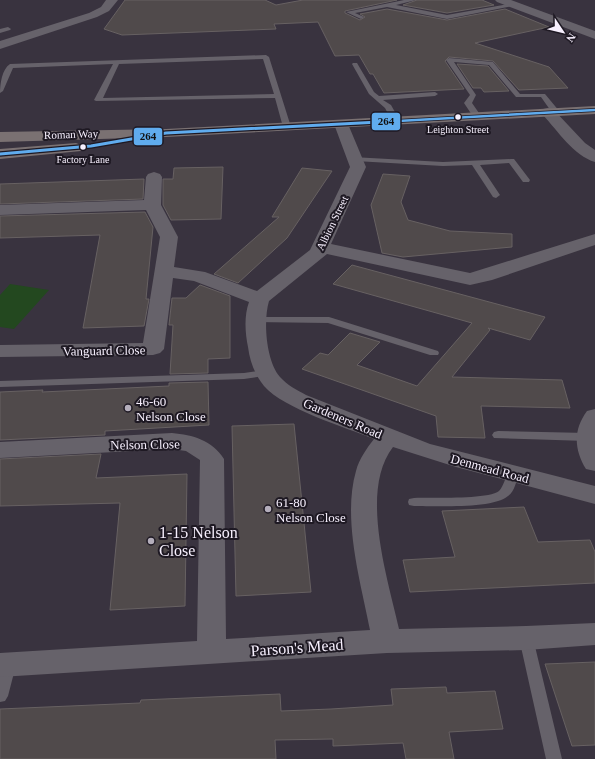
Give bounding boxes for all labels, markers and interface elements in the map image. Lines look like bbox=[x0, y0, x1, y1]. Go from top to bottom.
north arrow bbox=[543, 12, 583, 52]
text: N bbox=[564, 31, 578, 44]
line badge: 264 bbox=[371, 112, 401, 131]
marker: Leighton Street bbox=[453, 112, 463, 122]
text: 264 bbox=[378, 115, 395, 127]
place label: Leighton Street bbox=[427, 124, 489, 135]
street label: Roman Way bbox=[44, 127, 99, 141]
line badge: 264 bbox=[133, 127, 163, 146]
text: 264 bbox=[140, 130, 157, 142]
marker: Factory Lane bbox=[78, 142, 88, 152]
place label: Factory Lane bbox=[56, 154, 110, 165]
street label: Albion Street bbox=[314, 194, 350, 252]
street label: Vanguard Close bbox=[63, 342, 146, 359]
place label: 46-60 Nelson Close bbox=[136, 394, 206, 424]
street label: Gardeners Road bbox=[301, 395, 385, 442]
marker: 46-60 Nelson Close bbox=[123, 403, 133, 413]
street label: Nelson Close bbox=[110, 436, 180, 453]
street label: Denmead Road bbox=[449, 451, 531, 486]
place label: 61-80 Nelson Close bbox=[276, 495, 346, 525]
marker: 61-80 Nelson Close bbox=[263, 504, 273, 514]
place label: 1-15 Nelson Close bbox=[159, 524, 238, 559]
marker: 1-15 Nelson Close bbox=[146, 536, 156, 546]
street label: Parson's Mead bbox=[250, 636, 344, 659]

